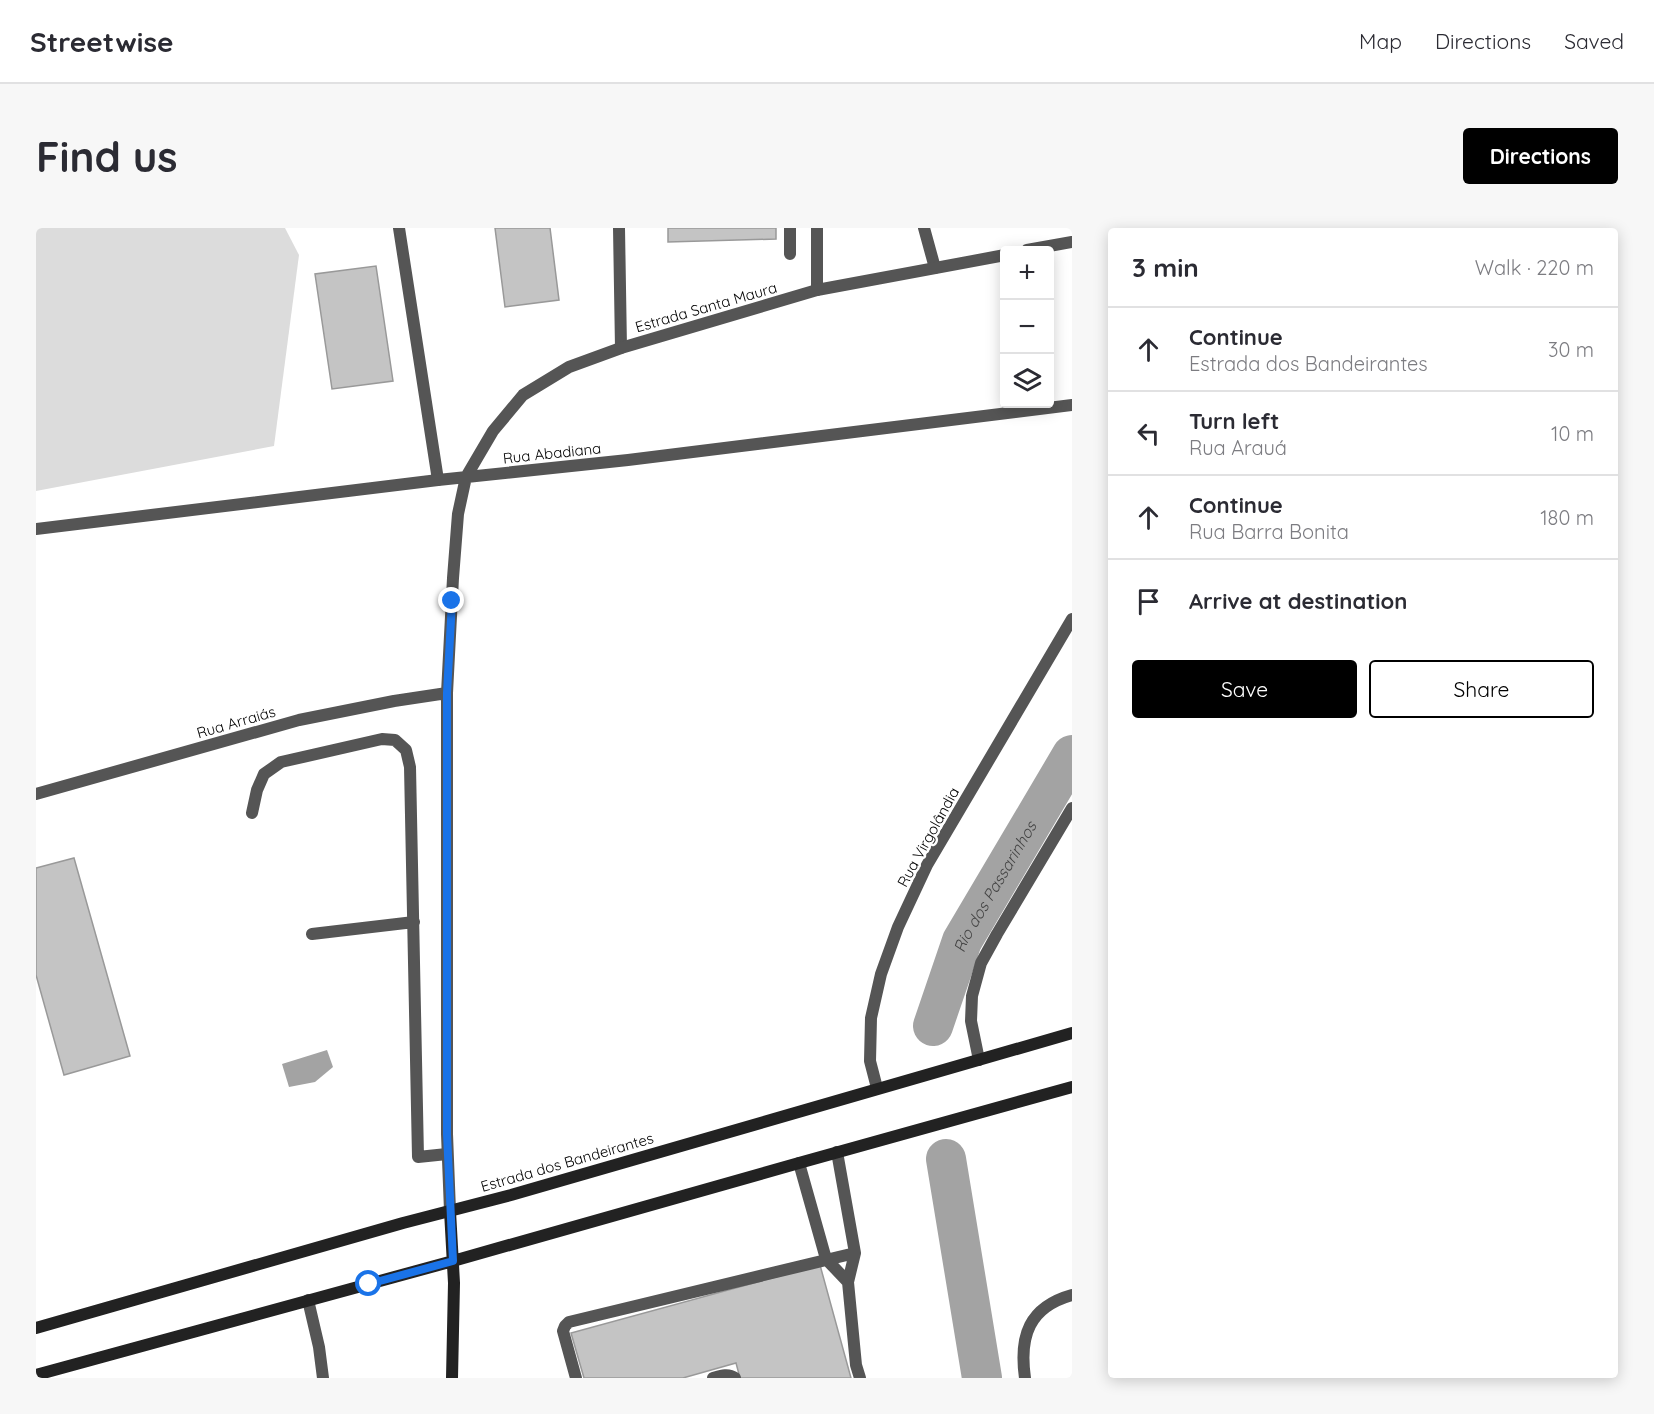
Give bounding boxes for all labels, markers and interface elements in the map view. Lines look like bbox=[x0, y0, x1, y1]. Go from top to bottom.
text: Streetwise bbox=[30, 24, 173, 59]
text: Map bbox=[1359, 28, 1402, 54]
text: Directions bbox=[1435, 28, 1531, 54]
text: Saved bbox=[1564, 28, 1624, 54]
button: Directions bbox=[1463, 128, 1618, 184]
text: Find us bbox=[36, 130, 178, 183]
map controls bbox=[1000, 246, 1054, 408]
button: + bbox=[1000, 246, 1054, 300]
text: 3 min bbox=[1132, 251, 1199, 284]
text: Walk · 220 m bbox=[1475, 255, 1594, 280]
street label: Estrada Santa Maura bbox=[633, 278, 779, 336]
button: − bbox=[1000, 300, 1054, 354]
text: Continue bbox=[1189, 323, 1283, 351]
icon: ahead bbox=[1132, 333, 1165, 366]
text: 30 m bbox=[1548, 337, 1594, 362]
text: Estrada dos Bandeirantes bbox=[1189, 351, 1428, 376]
button: layers bbox=[1000, 354, 1054, 408]
text: Turn left bbox=[1189, 407, 1279, 435]
icon: left bbox=[1132, 417, 1165, 450]
text: 10 m bbox=[1551, 421, 1594, 446]
text: Rua Arauá bbox=[1189, 435, 1287, 460]
street label: Rua Abadiana bbox=[502, 438, 602, 468]
text: Continue bbox=[1189, 491, 1283, 519]
icon: ahead bbox=[1132, 501, 1165, 534]
text: 180 m bbox=[1540, 505, 1594, 530]
text: Rua Barra Bonita bbox=[1189, 519, 1349, 544]
icon: arrive bbox=[1132, 585, 1165, 618]
route end bbox=[438, 587, 464, 613]
text: Arrive at destination bbox=[1189, 587, 1407, 615]
button: Save bbox=[1132, 660, 1357, 718]
button: Share bbox=[1369, 660, 1594, 718]
street label: Rua Arraiás bbox=[194, 702, 278, 742]
street label: Rua Virgolândia bbox=[893, 784, 963, 890]
water label: Rio dos Passarinhos bbox=[949, 816, 1041, 955]
street label: Estrada dos Bandeirantes bbox=[478, 1128, 656, 1196]
route start bbox=[355, 1270, 381, 1296]

